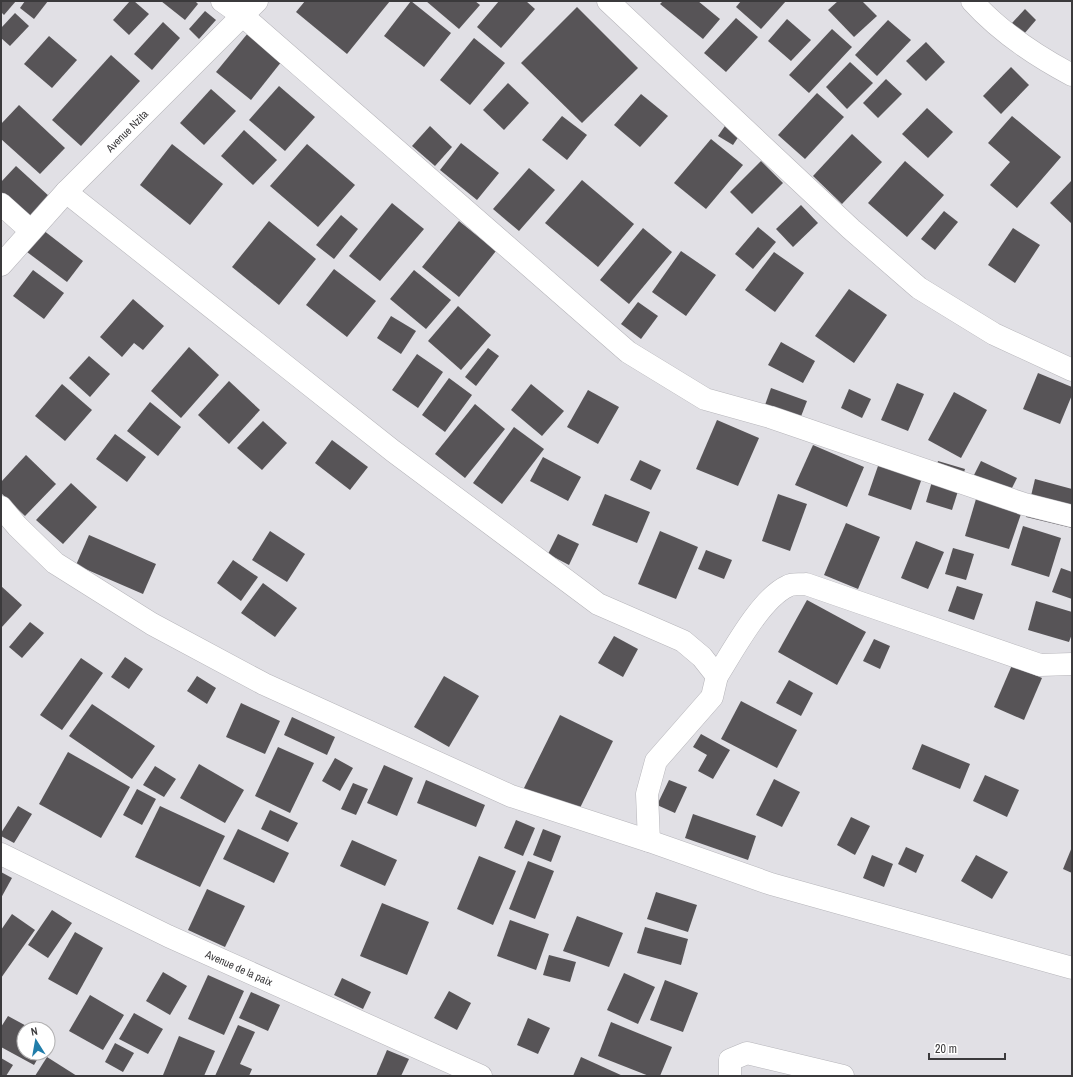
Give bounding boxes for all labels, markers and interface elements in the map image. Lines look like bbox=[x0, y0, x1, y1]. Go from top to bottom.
street label: Avenue Nzita bbox=[102, 107, 151, 156]
street label: Avenue de la paix bbox=[202, 947, 275, 989]
north arrow bbox=[16, 1021, 56, 1061]
text: N bbox=[30, 1024, 39, 1039]
scale bar bbox=[929, 1035, 1005, 1061]
text: 20 m bbox=[935, 1041, 957, 1057]

